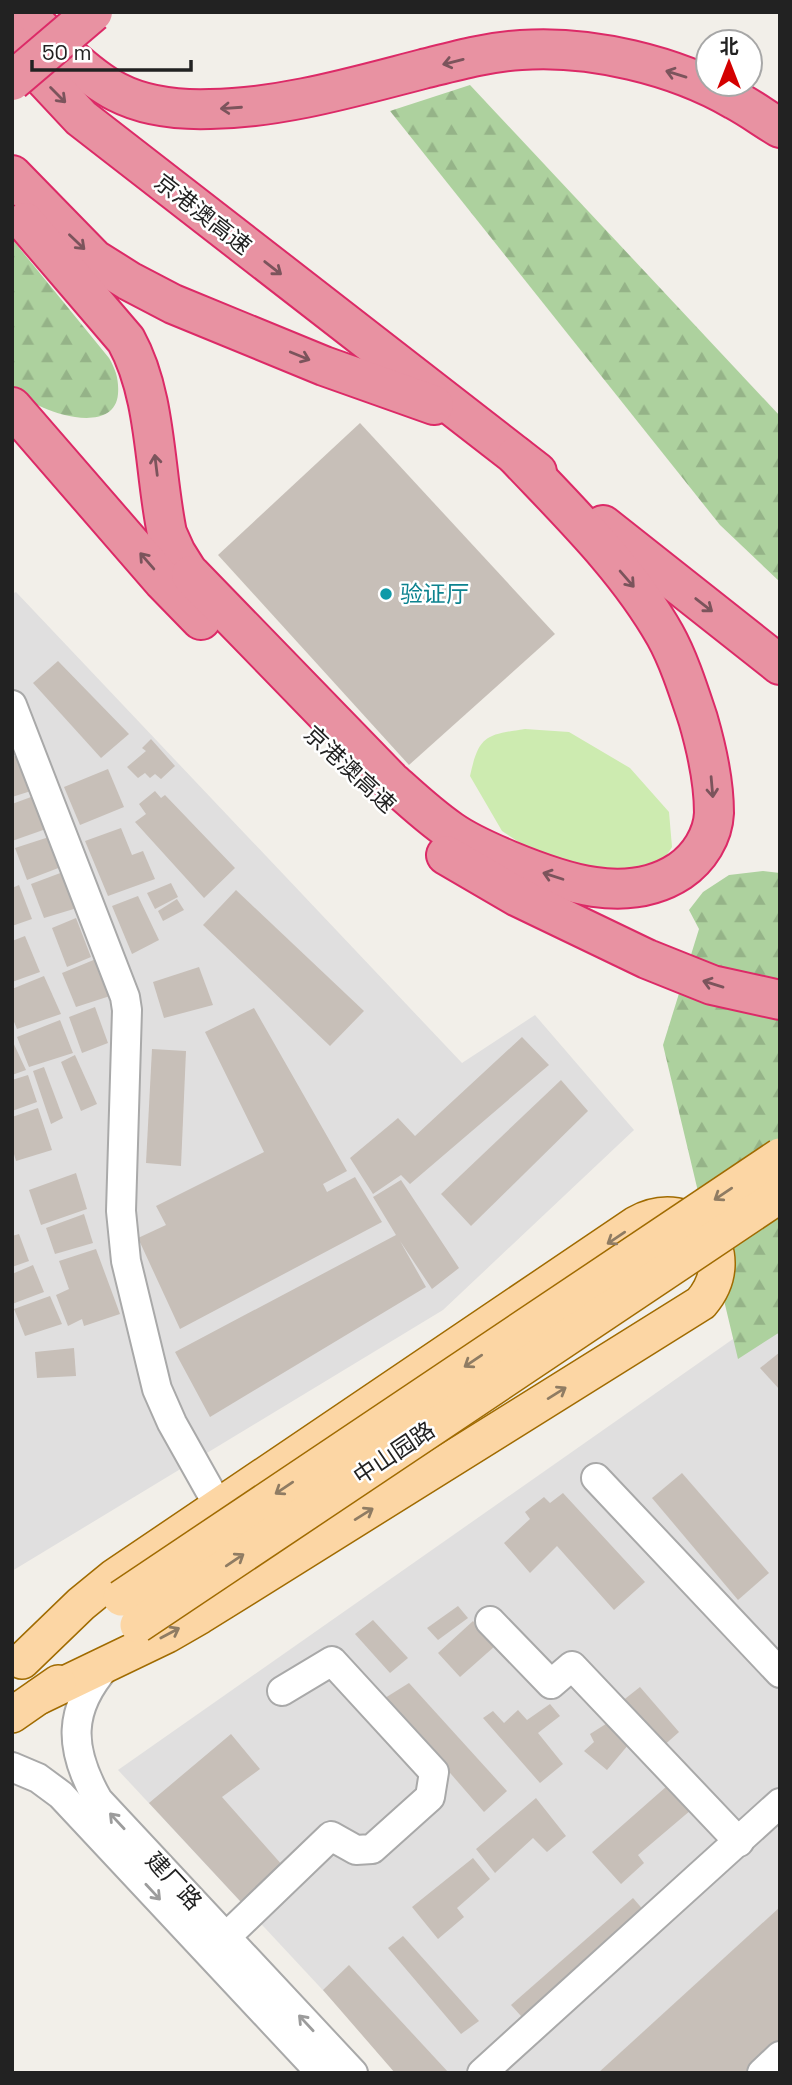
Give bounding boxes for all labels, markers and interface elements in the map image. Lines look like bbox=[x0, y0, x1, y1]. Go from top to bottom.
scale bar bbox=[32, 28, 191, 72]
north arrow bbox=[694, 28, 764, 98]
text: 北 bbox=[719, 34, 739, 59]
text: 50 m bbox=[42, 39, 92, 66]
one-way arrow bbox=[442, 56, 465, 69]
one-way arrow bbox=[666, 67, 688, 80]
one-way arrow bbox=[49, 86, 66, 103]
one-way arrow bbox=[220, 102, 242, 115]
street label: 京港澳高速 bbox=[148, 167, 258, 261]
one-way arrow bbox=[68, 233, 85, 250]
one-way arrow bbox=[264, 261, 282, 276]
one-way arrow bbox=[288, 350, 310, 363]
one-way arrow bbox=[149, 454, 162, 477]
one-way arrow bbox=[139, 552, 155, 570]
one-way arrow bbox=[619, 570, 635, 588]
place label: 验证厅 bbox=[400, 579, 469, 609]
marker: 验证厅 bbox=[378, 586, 394, 602]
one-way arrow bbox=[694, 597, 712, 612]
street label: 京港澳高速 bbox=[298, 719, 402, 819]
one-way arrow bbox=[706, 775, 719, 798]
one-way arrow bbox=[542, 869, 564, 882]
one-way arrow bbox=[703, 977, 725, 990]
one-way arrow bbox=[714, 1186, 733, 1201]
one-way arrow bbox=[606, 1231, 626, 1245]
one-way arrow bbox=[464, 1354, 483, 1369]
one-way arrow bbox=[546, 1386, 566, 1400]
street label: 中山园路 bbox=[347, 1415, 441, 1491]
one-way arrow bbox=[275, 1481, 294, 1495]
one-way arrow bbox=[354, 1507, 373, 1522]
one-way arrow bbox=[225, 1553, 244, 1567]
one-way arrow bbox=[159, 1626, 180, 1639]
one-way arrow bbox=[109, 1813, 126, 1830]
street label: 建厂路 bbox=[140, 1846, 208, 1916]
one-way arrow bbox=[145, 1883, 162, 1900]
one-way arrow bbox=[298, 2014, 314, 2032]

